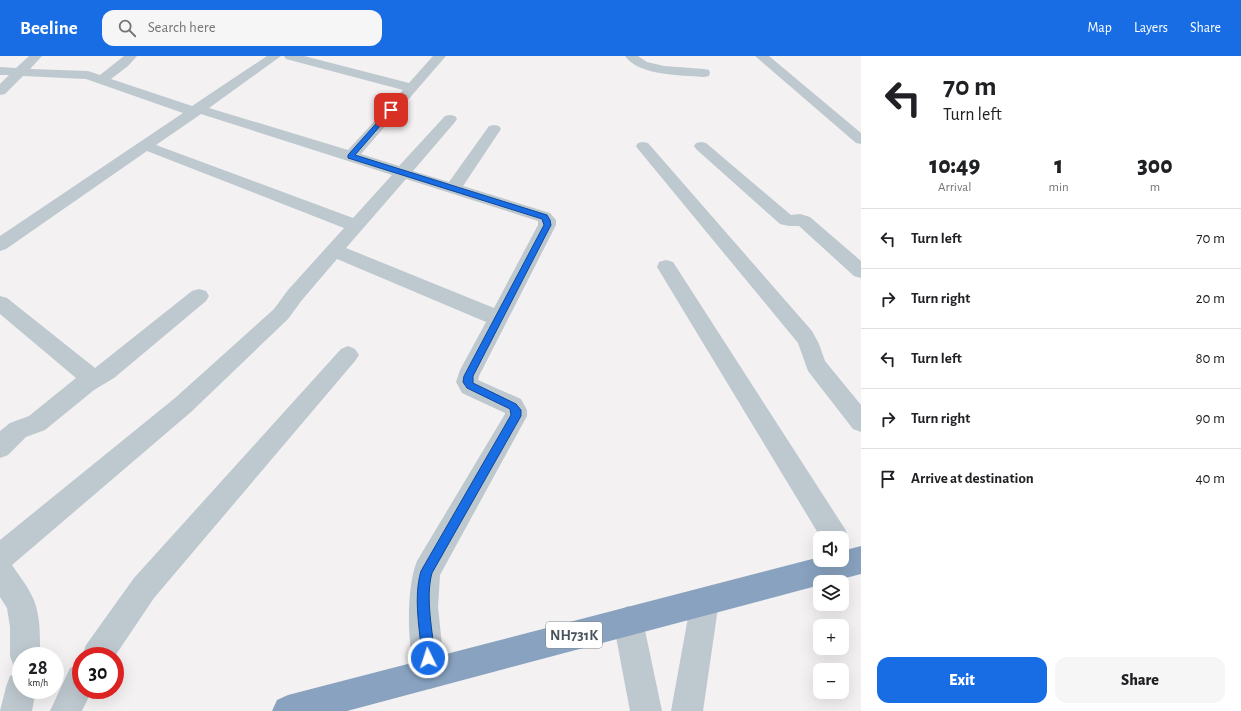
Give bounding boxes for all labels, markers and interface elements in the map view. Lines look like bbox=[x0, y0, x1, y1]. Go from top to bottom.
search box bbox=[102, 10, 382, 46]
icon: search bbox=[116, 17, 138, 39]
text: Beeline bbox=[20, 19, 78, 38]
text: Search here bbox=[148, 20, 216, 35]
text: Map bbox=[1087, 21, 1112, 35]
text: Layers bbox=[1134, 21, 1168, 35]
text: Share bbox=[1190, 21, 1221, 35]
icon: left bbox=[877, 72, 929, 124]
text: 70 m bbox=[943, 73, 997, 101]
pin bbox=[374, 93, 408, 127]
icon: arrive bbox=[380, 99, 402, 121]
text: Turn left bbox=[943, 106, 1002, 124]
text: 10:49 bbox=[929, 154, 980, 178]
text: 1 bbox=[1054, 154, 1063, 178]
text: 300 bbox=[1137, 154, 1173, 178]
text: Arrival bbox=[938, 181, 971, 194]
text: min bbox=[1049, 181, 1069, 194]
text: m bbox=[1150, 181, 1160, 194]
icon: left bbox=[877, 228, 899, 250]
text: Turn left bbox=[911, 231, 962, 246]
text: 70 m bbox=[1196, 231, 1225, 246]
icon: right bbox=[877, 288, 899, 310]
text: Turn right bbox=[911, 291, 970, 306]
text: 20 m bbox=[1196, 291, 1225, 306]
icon: left bbox=[877, 348, 899, 370]
text: Turn left bbox=[911, 351, 962, 366]
text: 80 m bbox=[1195, 351, 1225, 366]
icon: right bbox=[877, 408, 899, 430]
text: Turn right bbox=[911, 411, 970, 426]
text: 90 m bbox=[1196, 411, 1225, 426]
icon: arrive bbox=[877, 468, 899, 490]
text: Arrive at destination bbox=[911, 471, 1034, 486]
text: 40 m bbox=[1195, 471, 1225, 486]
map controls bbox=[813, 531, 849, 699]
button: sound bbox=[813, 531, 849, 567]
button: layers bbox=[813, 575, 849, 611]
button: + bbox=[813, 619, 849, 655]
road number: NH731K bbox=[546, 622, 602, 648]
position arrow bbox=[407, 637, 449, 679]
speed limit sign: 30 bbox=[72, 647, 124, 699]
button: Exit bbox=[877, 657, 1047, 703]
button: Share bbox=[1055, 657, 1225, 703]
text: 28 bbox=[28, 658, 48, 678]
button: − bbox=[813, 663, 849, 699]
text: km/h bbox=[28, 678, 48, 688]

